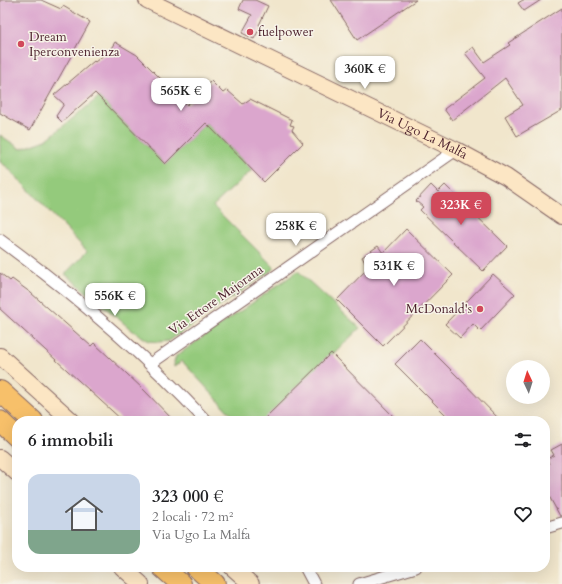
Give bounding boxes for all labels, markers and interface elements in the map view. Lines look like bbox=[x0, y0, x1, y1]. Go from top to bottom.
place label: fuelpower bbox=[258, 23, 314, 41]
marker: fuelpower bbox=[245, 27, 255, 37]
place label: Dream Iperconvenienza bbox=[29, 28, 120, 61]
marker: Dream Iperconvenienza bbox=[16, 39, 26, 49]
pin: 360K € bbox=[332, 56, 398, 90]
text: 360K € bbox=[344, 60, 386, 78]
pin: 565K € bbox=[148, 78, 214, 112]
text: 565K € bbox=[160, 82, 202, 100]
street label: Via Ugo La Malfa bbox=[374, 104, 471, 164]
pin: 323K € bbox=[428, 192, 494, 226]
text: 323K € bbox=[440, 196, 482, 214]
pin: 258K € bbox=[263, 213, 329, 247]
text: 258K € bbox=[275, 217, 317, 235]
pin: 531K € bbox=[361, 253, 427, 287]
text: 531K € bbox=[373, 257, 415, 275]
street label: Via Ettore Majorana bbox=[165, 260, 267, 339]
pin: 556K € bbox=[82, 283, 148, 317]
text: 556K € bbox=[94, 287, 136, 305]
place label: McDonald's bbox=[406, 300, 472, 318]
marker: McDonald's bbox=[475, 304, 485, 314]
north arrow bbox=[506, 360, 550, 404]
map controls bbox=[506, 360, 550, 404]
text: 6 immobili bbox=[28, 429, 113, 452]
icon: filters bbox=[512, 429, 534, 451]
text: 323 000 € bbox=[152, 485, 224, 508]
icon: home bbox=[60, 490, 108, 538]
icon: heart bbox=[512, 503, 534, 525]
text: 2 locali · 72 m² bbox=[152, 508, 233, 526]
text: Via Ugo La Malfa bbox=[152, 526, 250, 544]

